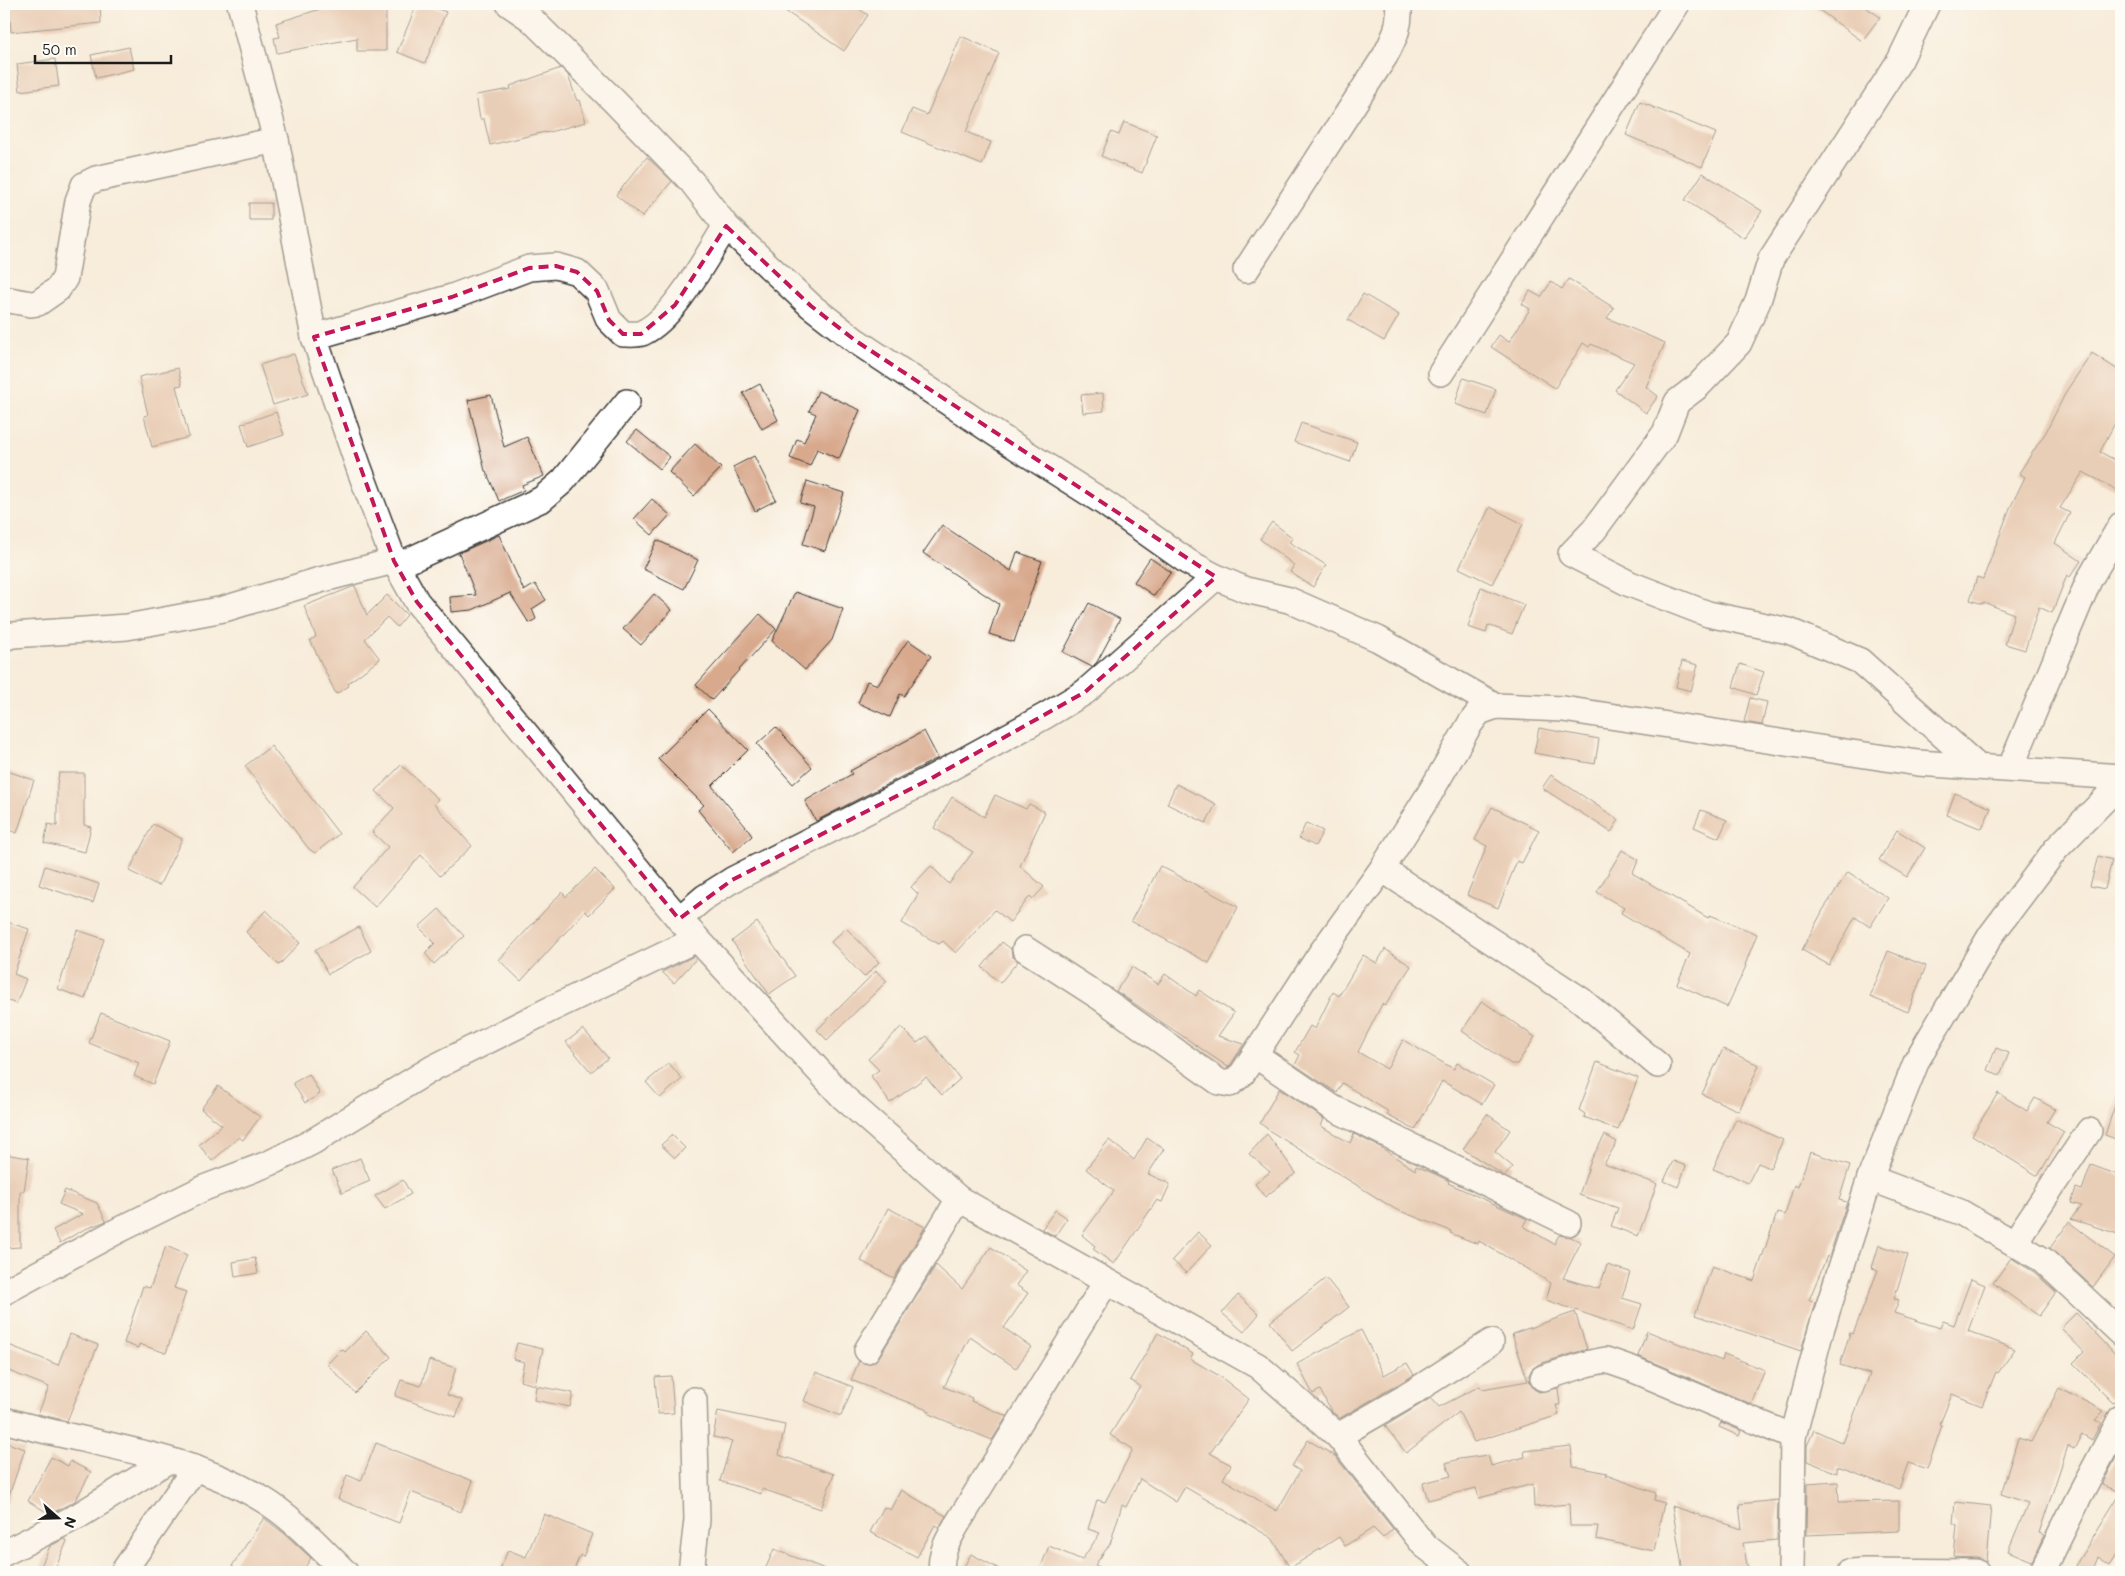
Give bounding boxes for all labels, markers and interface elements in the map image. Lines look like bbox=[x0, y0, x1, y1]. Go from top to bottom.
scale bar bbox=[35, 32, 171, 64]
text: 50 m bbox=[42, 39, 77, 59]
north arrow bbox=[32, 1494, 82, 1544]
text: N bbox=[60, 1514, 81, 1531]

